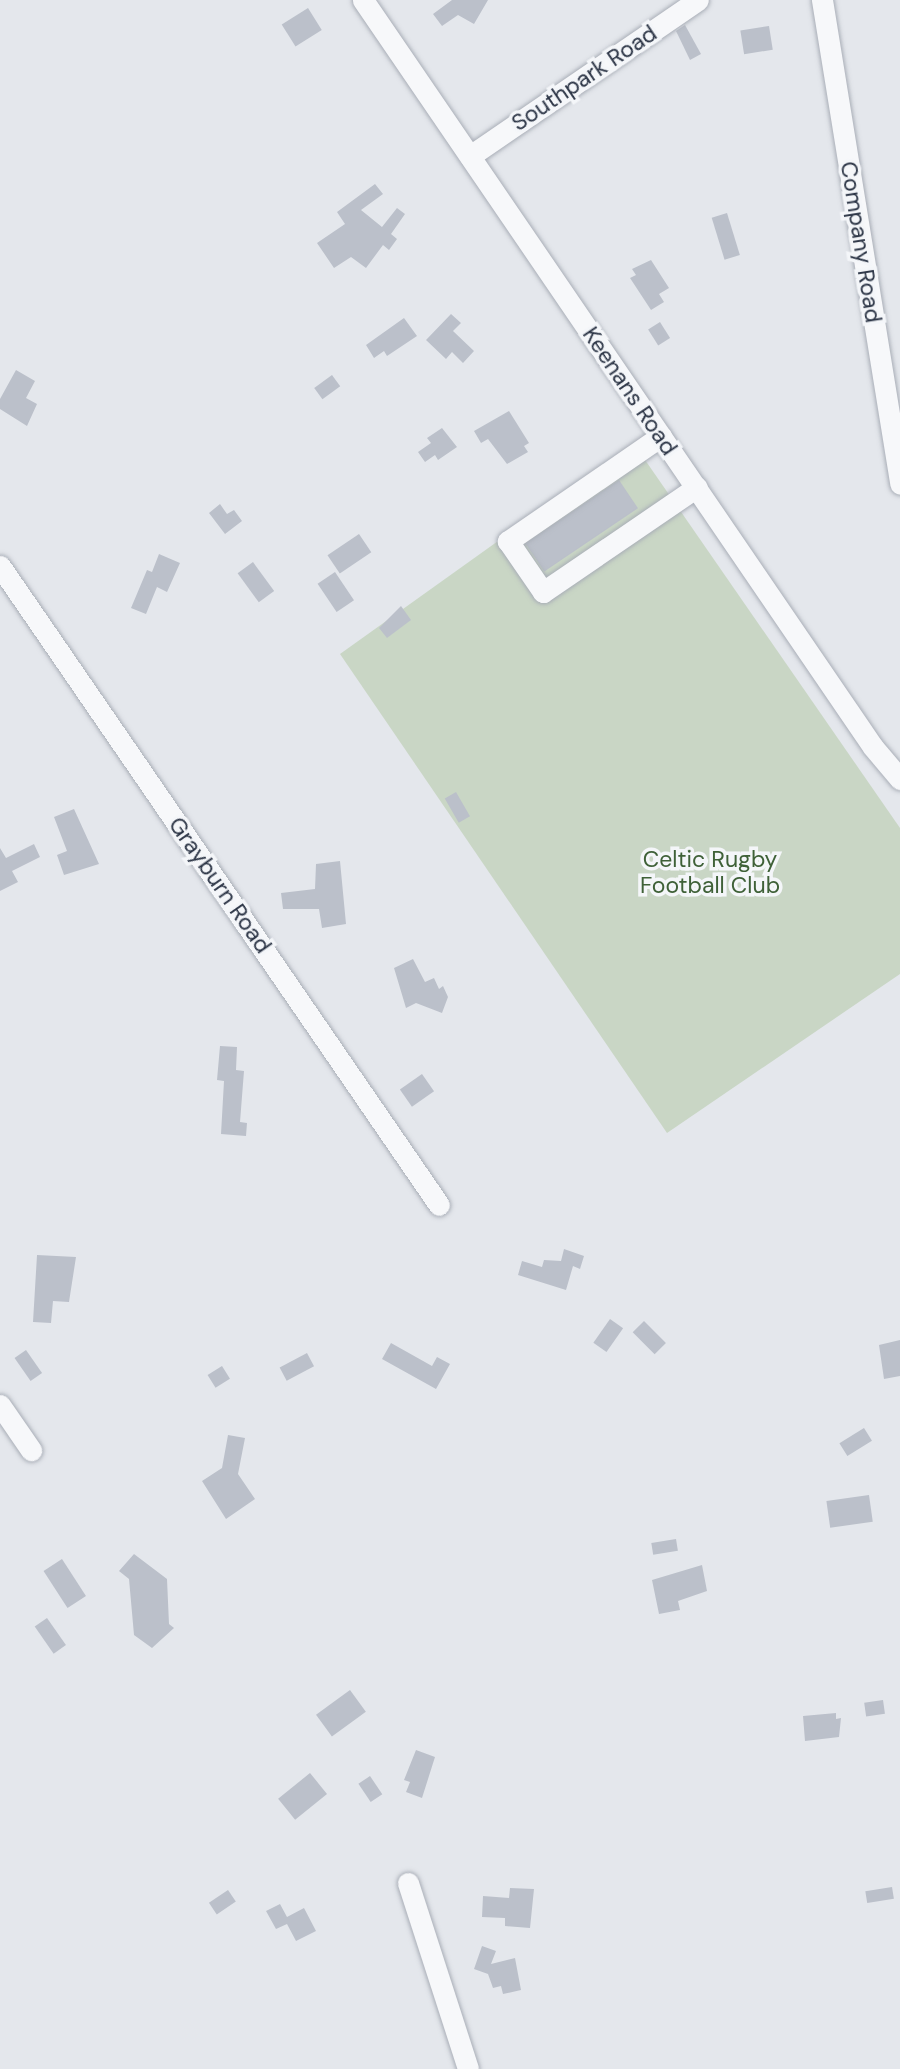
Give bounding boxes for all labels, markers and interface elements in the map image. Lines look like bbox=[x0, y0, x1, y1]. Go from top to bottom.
street label: Southpark Road bbox=[506, 19, 662, 137]
street label: Company Road bbox=[835, 159, 887, 325]
street label: Keenans Road bbox=[577, 322, 683, 460]
street label: Grayburn Road bbox=[163, 812, 277, 958]
park label: Celtic Rugby Football Club bbox=[640, 845, 780, 899]

